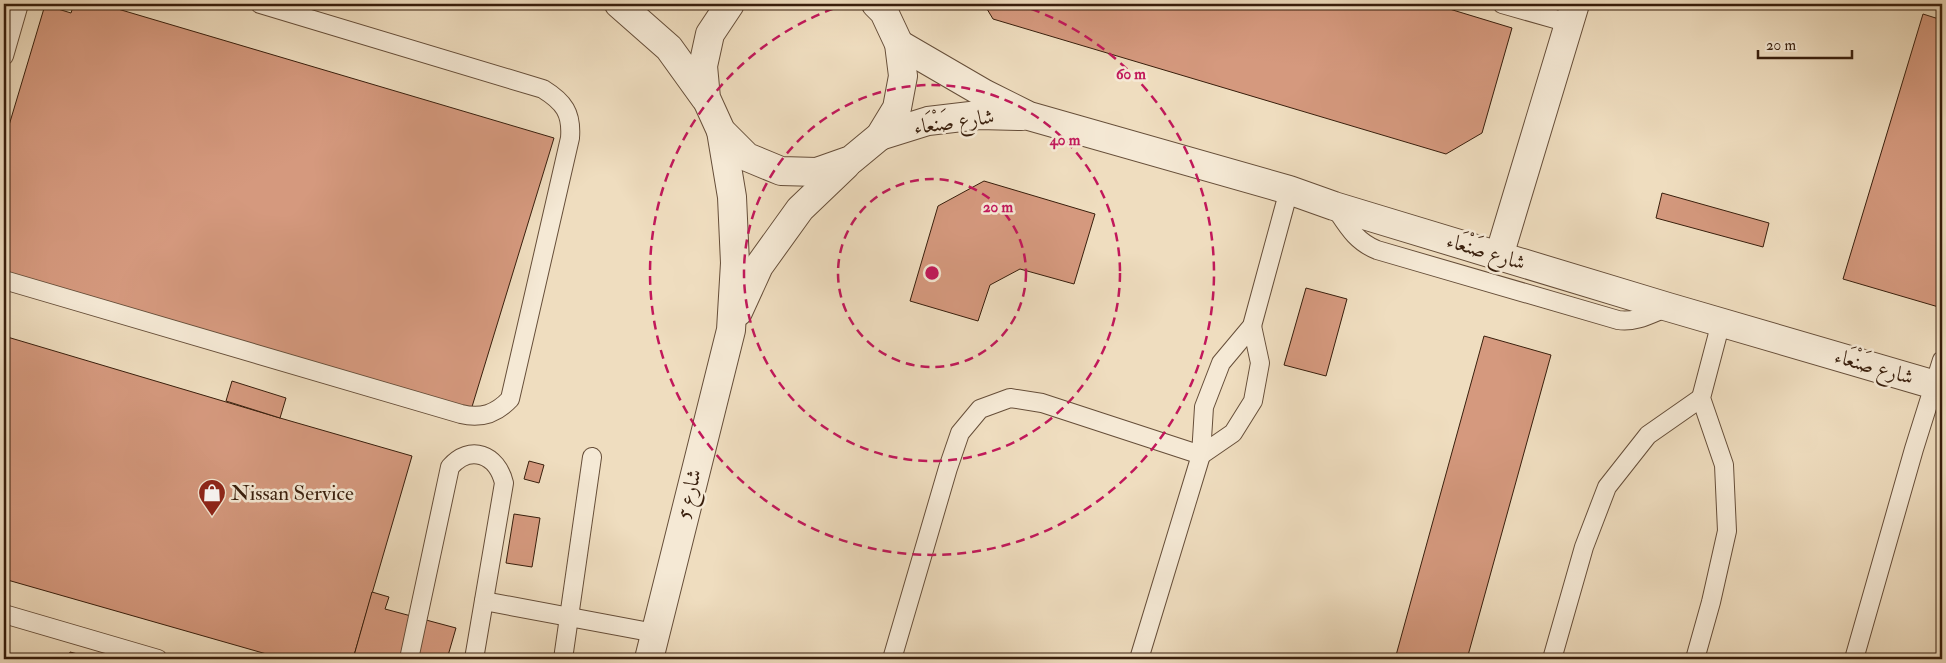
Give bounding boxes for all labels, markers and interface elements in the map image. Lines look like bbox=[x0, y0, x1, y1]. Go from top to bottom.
scale bar bbox=[1758, 28, 1852, 60]
text: 20 m bbox=[1766, 36, 1796, 55]
text: 60 m bbox=[1116, 65, 1146, 84]
street label: شارع صَنْعَاء bbox=[912, 100, 997, 145]
text: 40 m bbox=[1049, 131, 1081, 150]
text: 20 m bbox=[983, 198, 1013, 217]
street label: شارع صَنْعَاء bbox=[1442, 224, 1530, 281]
centre of rings bbox=[923, 264, 941, 282]
street label: شارع صَنْعَاء bbox=[1830, 340, 1918, 395]
street label: شارع 5 bbox=[670, 466, 712, 523]
shop icon: Nissan Service bbox=[197, 478, 227, 517]
place label: Nissan Service bbox=[231, 480, 354, 507]

